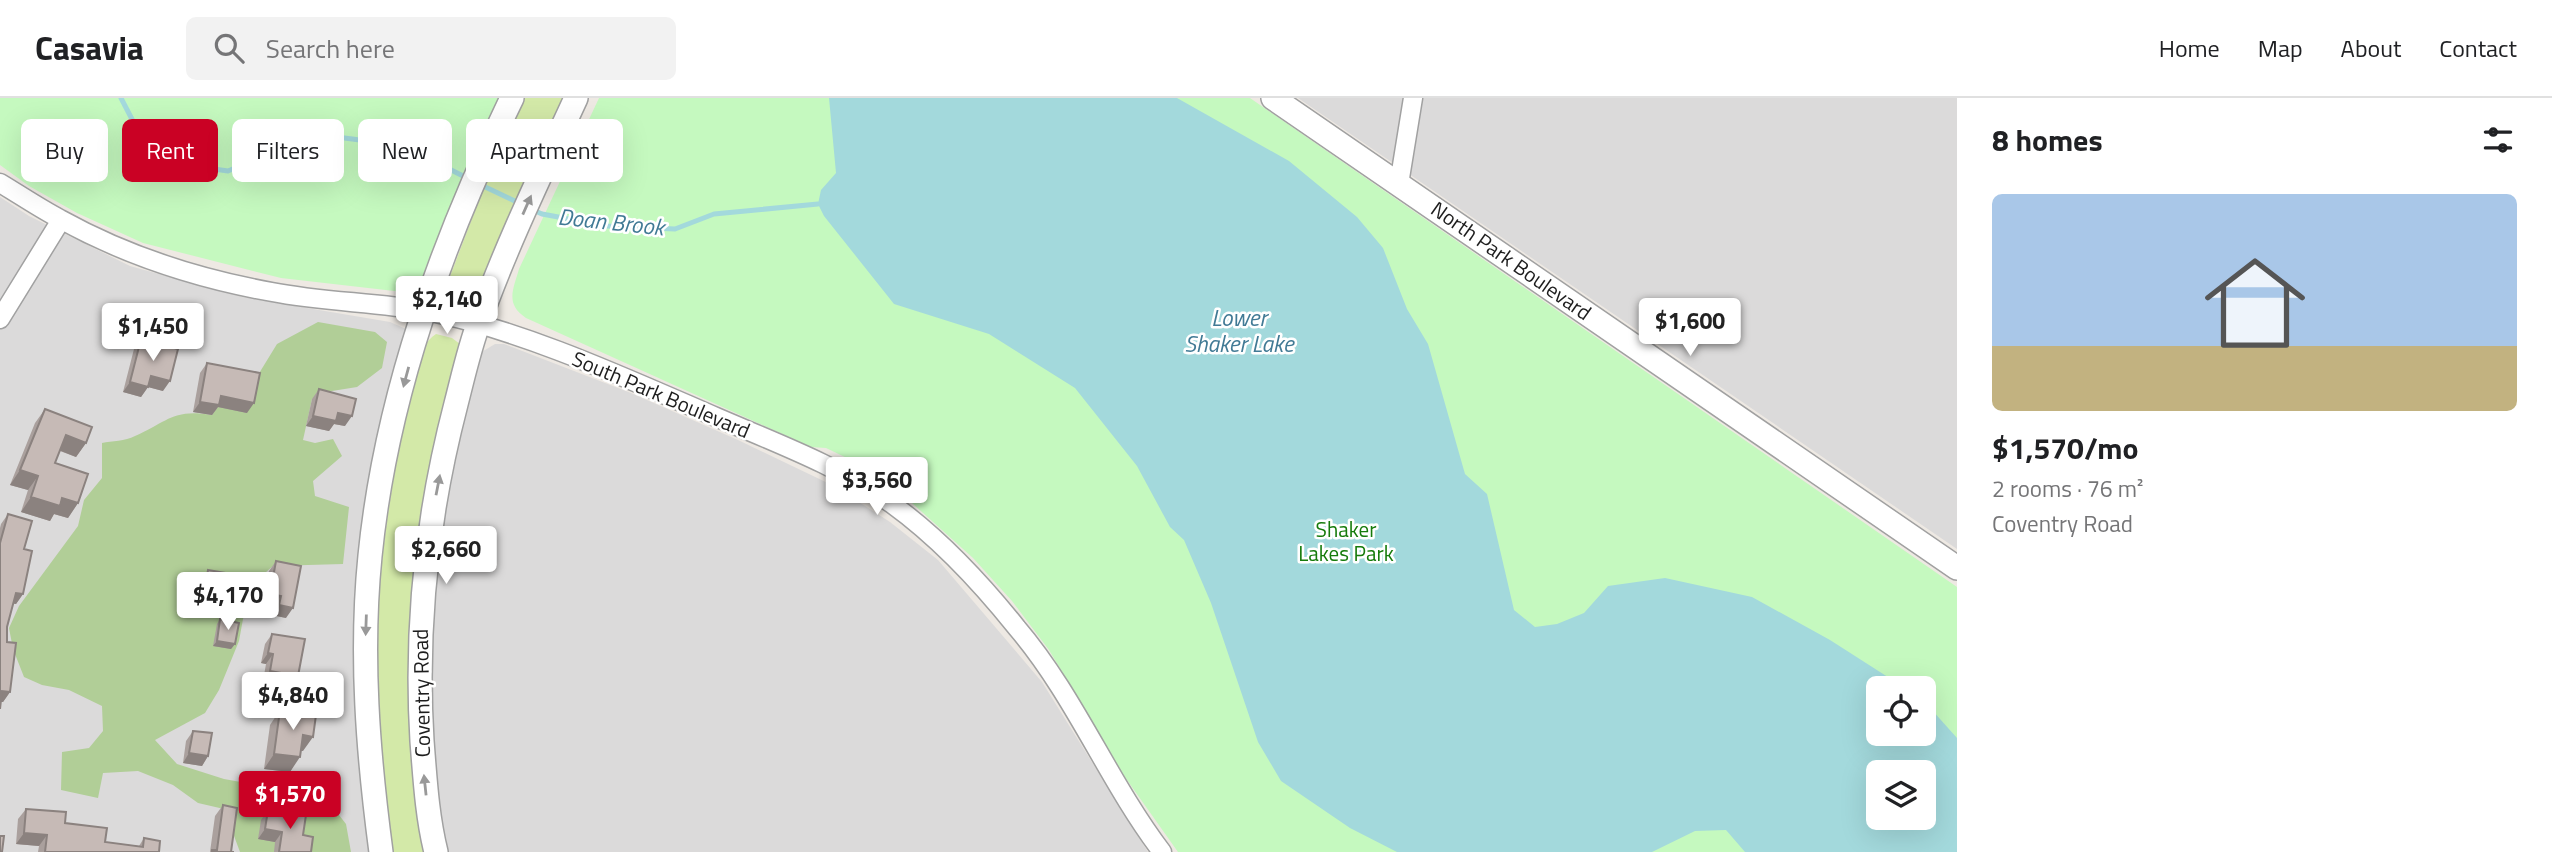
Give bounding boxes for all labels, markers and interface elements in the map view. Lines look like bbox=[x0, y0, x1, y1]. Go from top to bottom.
search box bbox=[186, 17, 676, 80]
text: Casavia bbox=[35, 23, 144, 73]
icon: search bbox=[210, 29, 248, 67]
text: Search here bbox=[266, 29, 395, 68]
text: Home bbox=[2159, 30, 2220, 66]
text: Map bbox=[2258, 30, 2303, 66]
text: About bbox=[2341, 30, 2401, 66]
text: Contact bbox=[2439, 30, 2517, 66]
text: 8 homes bbox=[1992, 117, 2103, 163]
chip: Buy bbox=[21, 119, 108, 182]
chip: Rent bbox=[122, 119, 218, 182]
chip: Filters bbox=[232, 119, 344, 182]
chip: New bbox=[358, 119, 452, 182]
chip: Apartment bbox=[466, 119, 623, 182]
icon: filters bbox=[2479, 121, 2517, 159]
street label: North Park Boulevard bbox=[1425, 193, 1598, 328]
one-way arrow bbox=[521, 195, 533, 215]
water label: Doan Brook bbox=[556, 199, 669, 245]
icon: home bbox=[2192, 240, 2318, 366]
pin: $2,140 bbox=[390, 276, 504, 336]
text: $2,140 bbox=[412, 281, 482, 316]
pin: $1,600 bbox=[1633, 299, 1747, 358]
water label: Lower Shaker Lake bbox=[1184, 300, 1295, 361]
pin: $1,450 bbox=[96, 303, 210, 363]
text: $1,600 bbox=[1655, 303, 1725, 338]
text: $1,450 bbox=[118, 308, 188, 343]
street label: South Park Boulevard bbox=[567, 342, 755, 446]
one-way arrow bbox=[400, 366, 410, 387]
text: $1,570/mo bbox=[1992, 425, 2138, 471]
pin: $3,560 bbox=[820, 458, 934, 517]
text: $3,560 bbox=[842, 462, 912, 497]
text: 2 rooms · 76 m² bbox=[1992, 471, 2143, 506]
one-way arrow bbox=[432, 474, 443, 496]
text: Coventry Road bbox=[1992, 506, 2133, 541]
park label: Shaker Lakes Park bbox=[1298, 513, 1394, 569]
pin: $2,660 bbox=[389, 526, 503, 586]
text: $2,660 bbox=[411, 531, 481, 566]
pin: $4,170 bbox=[171, 573, 285, 632]
text: $4,170 bbox=[193, 577, 263, 612]
one-way arrow bbox=[361, 614, 372, 636]
street label: Coventry Road bbox=[404, 628, 438, 758]
pin: $4,840 bbox=[236, 672, 350, 732]
map controls bbox=[1866, 676, 1936, 830]
button: locate bbox=[1866, 676, 1936, 746]
text: $4,840 bbox=[258, 677, 328, 712]
button: layers bbox=[1866, 760, 1936, 830]
pin: $1,570 bbox=[233, 772, 347, 831]
one-way arrow bbox=[420, 773, 431, 795]
text: $1,570 bbox=[255, 776, 325, 811]

